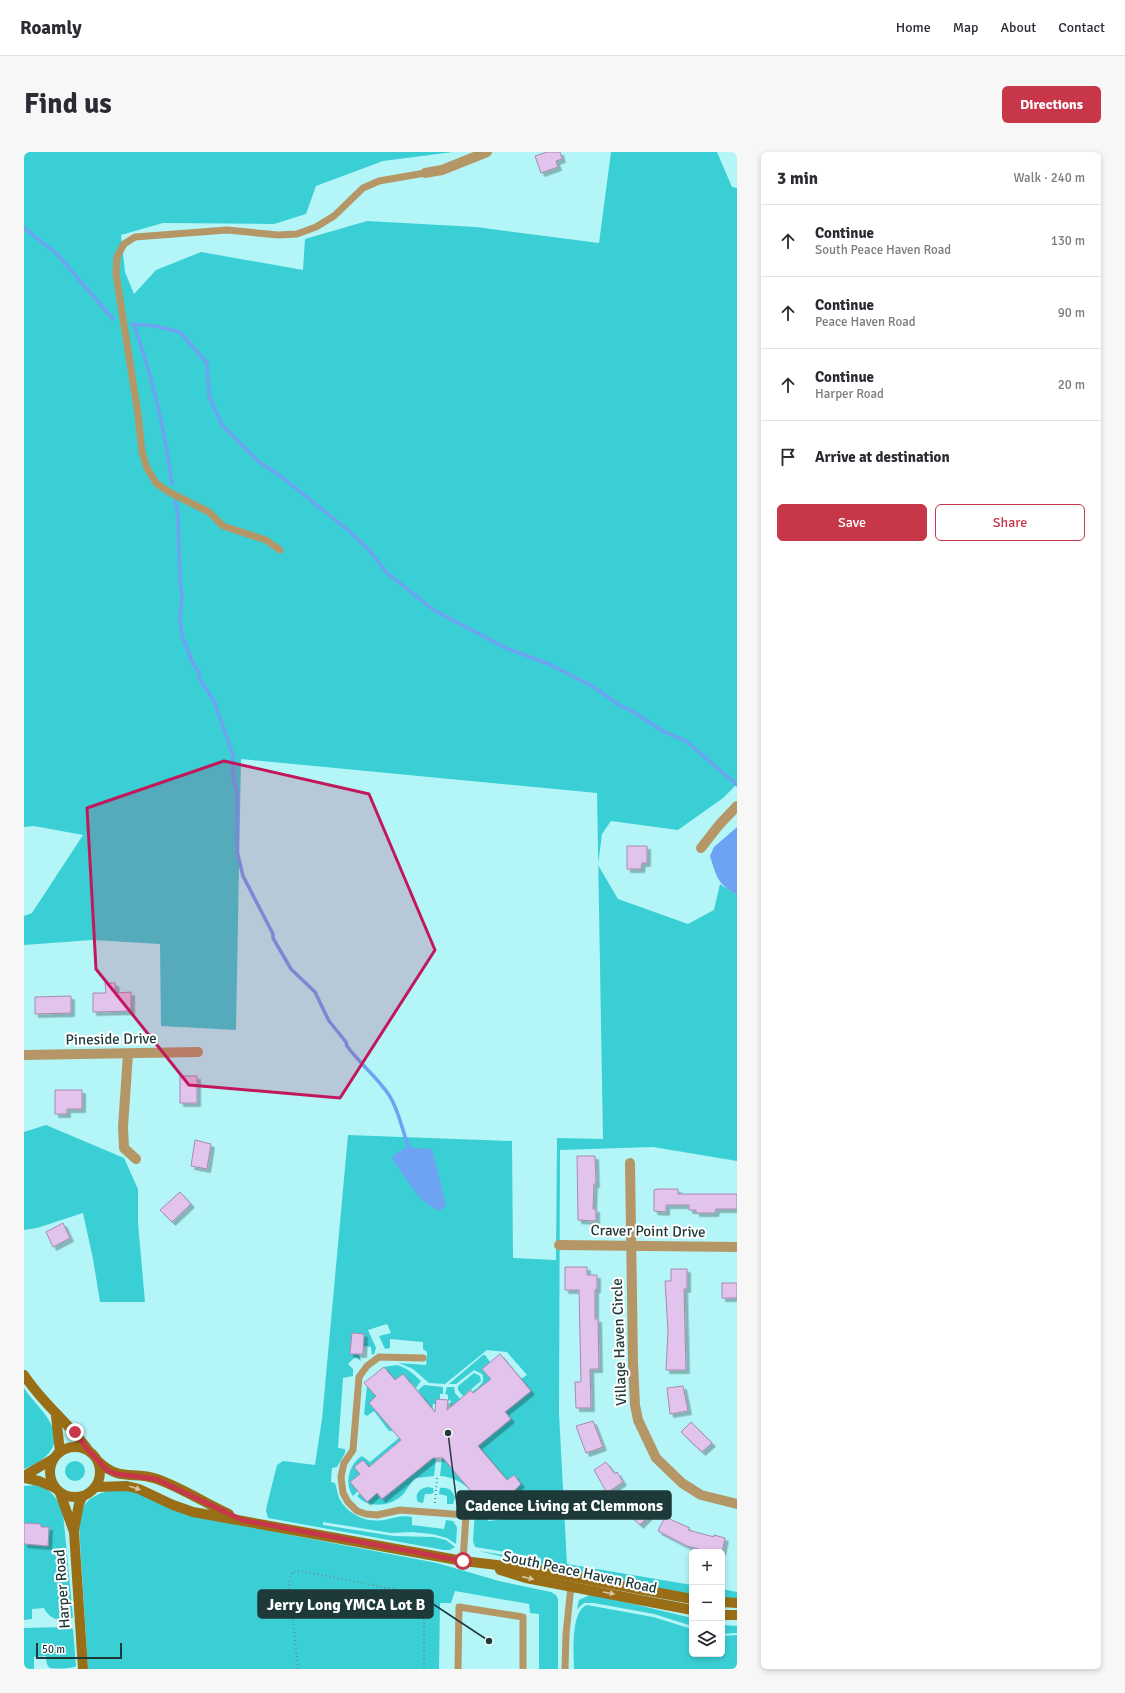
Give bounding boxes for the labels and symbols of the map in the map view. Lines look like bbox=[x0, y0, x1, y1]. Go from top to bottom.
street label: Pineside Drive bbox=[65, 1029, 157, 1049]
street label: Craver Point Drive bbox=[590, 1221, 706, 1241]
street label: Village Haven Circle bbox=[608, 1278, 630, 1406]
route end bbox=[66, 1423, 84, 1441]
one-way arrow bbox=[129, 1485, 141, 1491]
callout: Cadence Living at Clemmons bbox=[457, 1491, 671, 1519]
text: Cadence Living at Clemmons bbox=[465, 1496, 663, 1516]
street label: South Peace Haven Road bbox=[501, 1547, 659, 1597]
street label: Harper Road bbox=[50, 1549, 74, 1629]
route start bbox=[454, 1552, 472, 1570]
one-way arrow bbox=[521, 1575, 534, 1581]
callout: Jerry Long YMCA Lot B bbox=[258, 1590, 433, 1618]
one-way arrow bbox=[603, 1590, 615, 1596]
text: Jerry Long YMCA Lot B bbox=[267, 1595, 425, 1615]
scale bar bbox=[36, 1641, 122, 1660]

